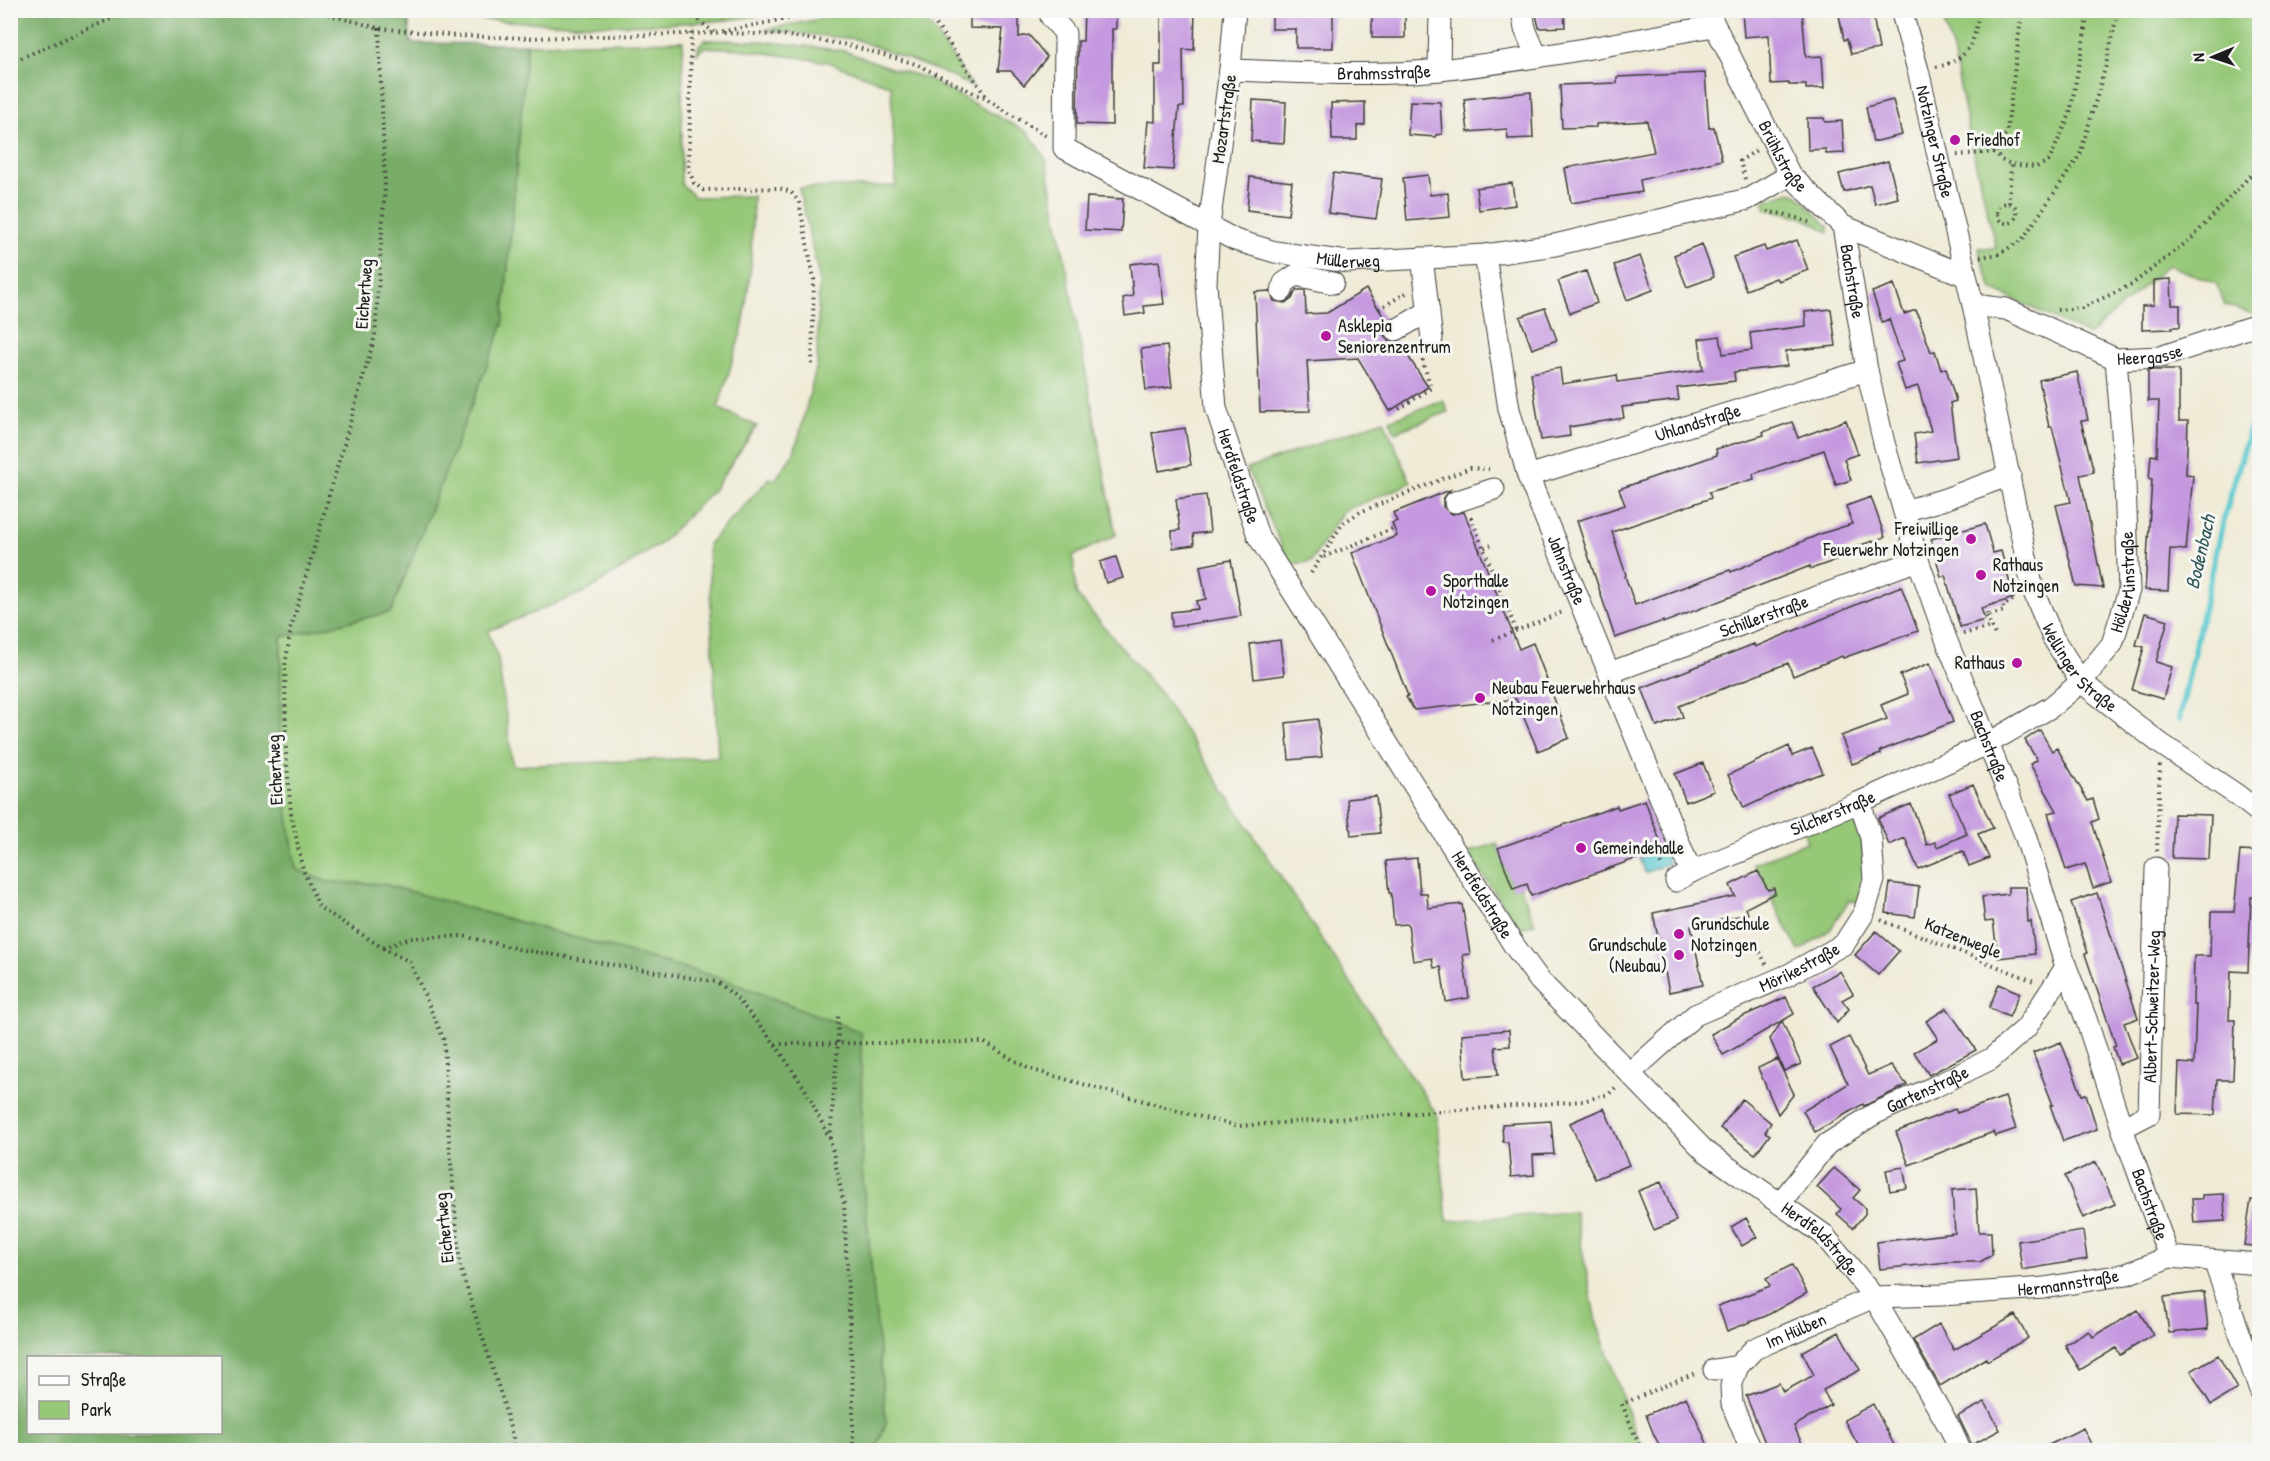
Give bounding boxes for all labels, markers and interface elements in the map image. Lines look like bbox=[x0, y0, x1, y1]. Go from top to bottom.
north arrow bbox=[2183, 27, 2243, 87]
text: N bbox=[2187, 52, 2209, 62]
street label: Brahmsstraße bbox=[1337, 58, 1432, 86]
street label: Mozartstraße bbox=[1205, 73, 1242, 165]
street label: Notzinger Straße bbox=[1910, 83, 1960, 200]
street label: Brühlstraße bbox=[1753, 116, 1813, 198]
place label: Friedhof bbox=[1966, 127, 2021, 152]
marker: Friedhof bbox=[1948, 133, 1962, 147]
street label: Bachstraße bbox=[1834, 242, 1871, 320]
street label: Müllerweg bbox=[1315, 245, 1380, 274]
street label: Eichertweg bbox=[349, 258, 378, 330]
place label: Asklepia Seniorenzentrum bbox=[1338, 313, 1451, 359]
marker: Asklepia Seniorenzentrum bbox=[1319, 329, 1333, 343]
street label: Heergasse bbox=[2116, 338, 2185, 371]
street label: Uhlandstraße bbox=[1652, 397, 1744, 448]
street label: Herdfeldstraße bbox=[1212, 425, 1266, 527]
water label: Bodenbach bbox=[2178, 511, 2221, 592]
place label: Freiwillige Feuerwehr Notzingen bbox=[1822, 516, 1959, 562]
street label: Jahnstraße bbox=[1542, 531, 1593, 608]
street label: Hölderlinstraße bbox=[2103, 531, 2141, 635]
marker: Freiwillige Feuerwehr Notzingen bbox=[1964, 532, 1978, 546]
place label: Rathaus Notzingen bbox=[1993, 552, 2059, 598]
place label: Sporthalle Notzingen bbox=[1443, 568, 1509, 614]
marker: Rathaus Notzingen bbox=[1974, 568, 1988, 582]
marker: Sporthalle Notzingen bbox=[1424, 584, 1438, 598]
street label: Schillerstraße bbox=[1716, 588, 1812, 643]
street label: Wellinger Straße bbox=[2036, 619, 2123, 718]
place label: Rathaus bbox=[1955, 650, 2005, 675]
marker: Rathaus bbox=[2010, 656, 2024, 670]
place label: Neubau Feuerwehrhaus Notzingen bbox=[1492, 675, 1636, 721]
marker: Neubau Feuerwehrhaus Notzingen bbox=[1473, 691, 1487, 705]
street label: Bachstraße bbox=[1964, 707, 2015, 785]
street label: Eichertweg bbox=[260, 734, 289, 806]
street label: Silcherstraße bbox=[1786, 784, 1879, 841]
place label: Gemeindehalle bbox=[1593, 835, 1684, 860]
marker: Gemeindehalle bbox=[1574, 841, 1588, 855]
street label: Herdfeldstraße bbox=[1446, 846, 1520, 943]
place label: Grundschule Notzingen bbox=[1691, 911, 1770, 957]
street label: Katzenwegle bbox=[1921, 911, 2005, 964]
marker: Grundschule Notzingen bbox=[1672, 927, 1686, 941]
street label: Albert-Schweitzer-Weg bbox=[2137, 930, 2166, 1083]
place label: Grundschule (Neubau) bbox=[1588, 932, 1667, 978]
street label: Mörikestraße bbox=[1755, 936, 1844, 998]
marker: Grundschule (Neubau) bbox=[1672, 948, 1686, 962]
street label: Gartenstraße bbox=[1882, 1059, 1973, 1119]
street label: Bachstraße bbox=[2126, 1165, 2175, 1244]
street label: Eichertweg bbox=[427, 1192, 460, 1264]
street label: Herdfeldstraße bbox=[1777, 1196, 1865, 1281]
street label: Hermannstraße bbox=[2017, 1263, 2121, 1302]
street label: Im Hülben bbox=[1761, 1306, 1830, 1355]
legend bbox=[27, 1356, 222, 1434]
text: Straße bbox=[81, 1367, 126, 1392]
text: Park bbox=[81, 1397, 112, 1422]

